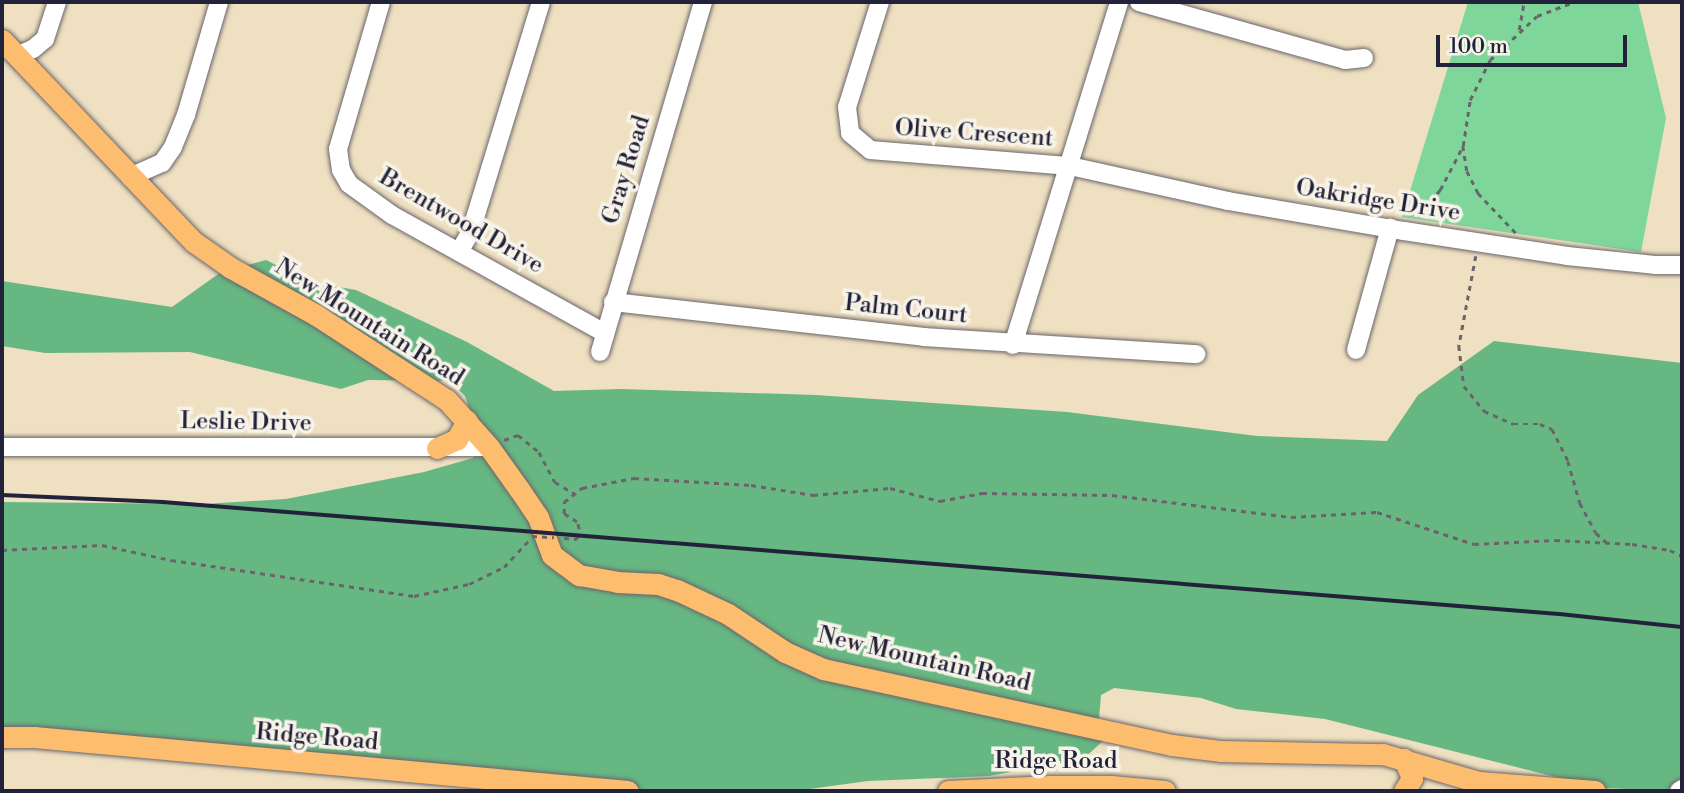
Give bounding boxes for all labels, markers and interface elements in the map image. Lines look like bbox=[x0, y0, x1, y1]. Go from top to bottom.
scale bar bbox=[1439, 21, 1630, 65]
text: 100 m bbox=[1449, 34, 1508, 60]
street label: Gray Road bbox=[597, 112, 657, 228]
street label: Olive Crescent bbox=[894, 114, 1054, 154]
street label: Brentwood Drive bbox=[374, 163, 548, 281]
street label: Oakridge Drive bbox=[1294, 174, 1462, 228]
street label: New Mountain Road bbox=[269, 253, 469, 393]
street label: Palm Court bbox=[843, 289, 969, 331]
street label: Leslie Drive bbox=[180, 407, 312, 439]
street label: New Mountain Road bbox=[815, 621, 1033, 699]
street label: Ridge Road bbox=[254, 718, 380, 758]
street label: Ridge Road bbox=[995, 748, 1117, 776]

